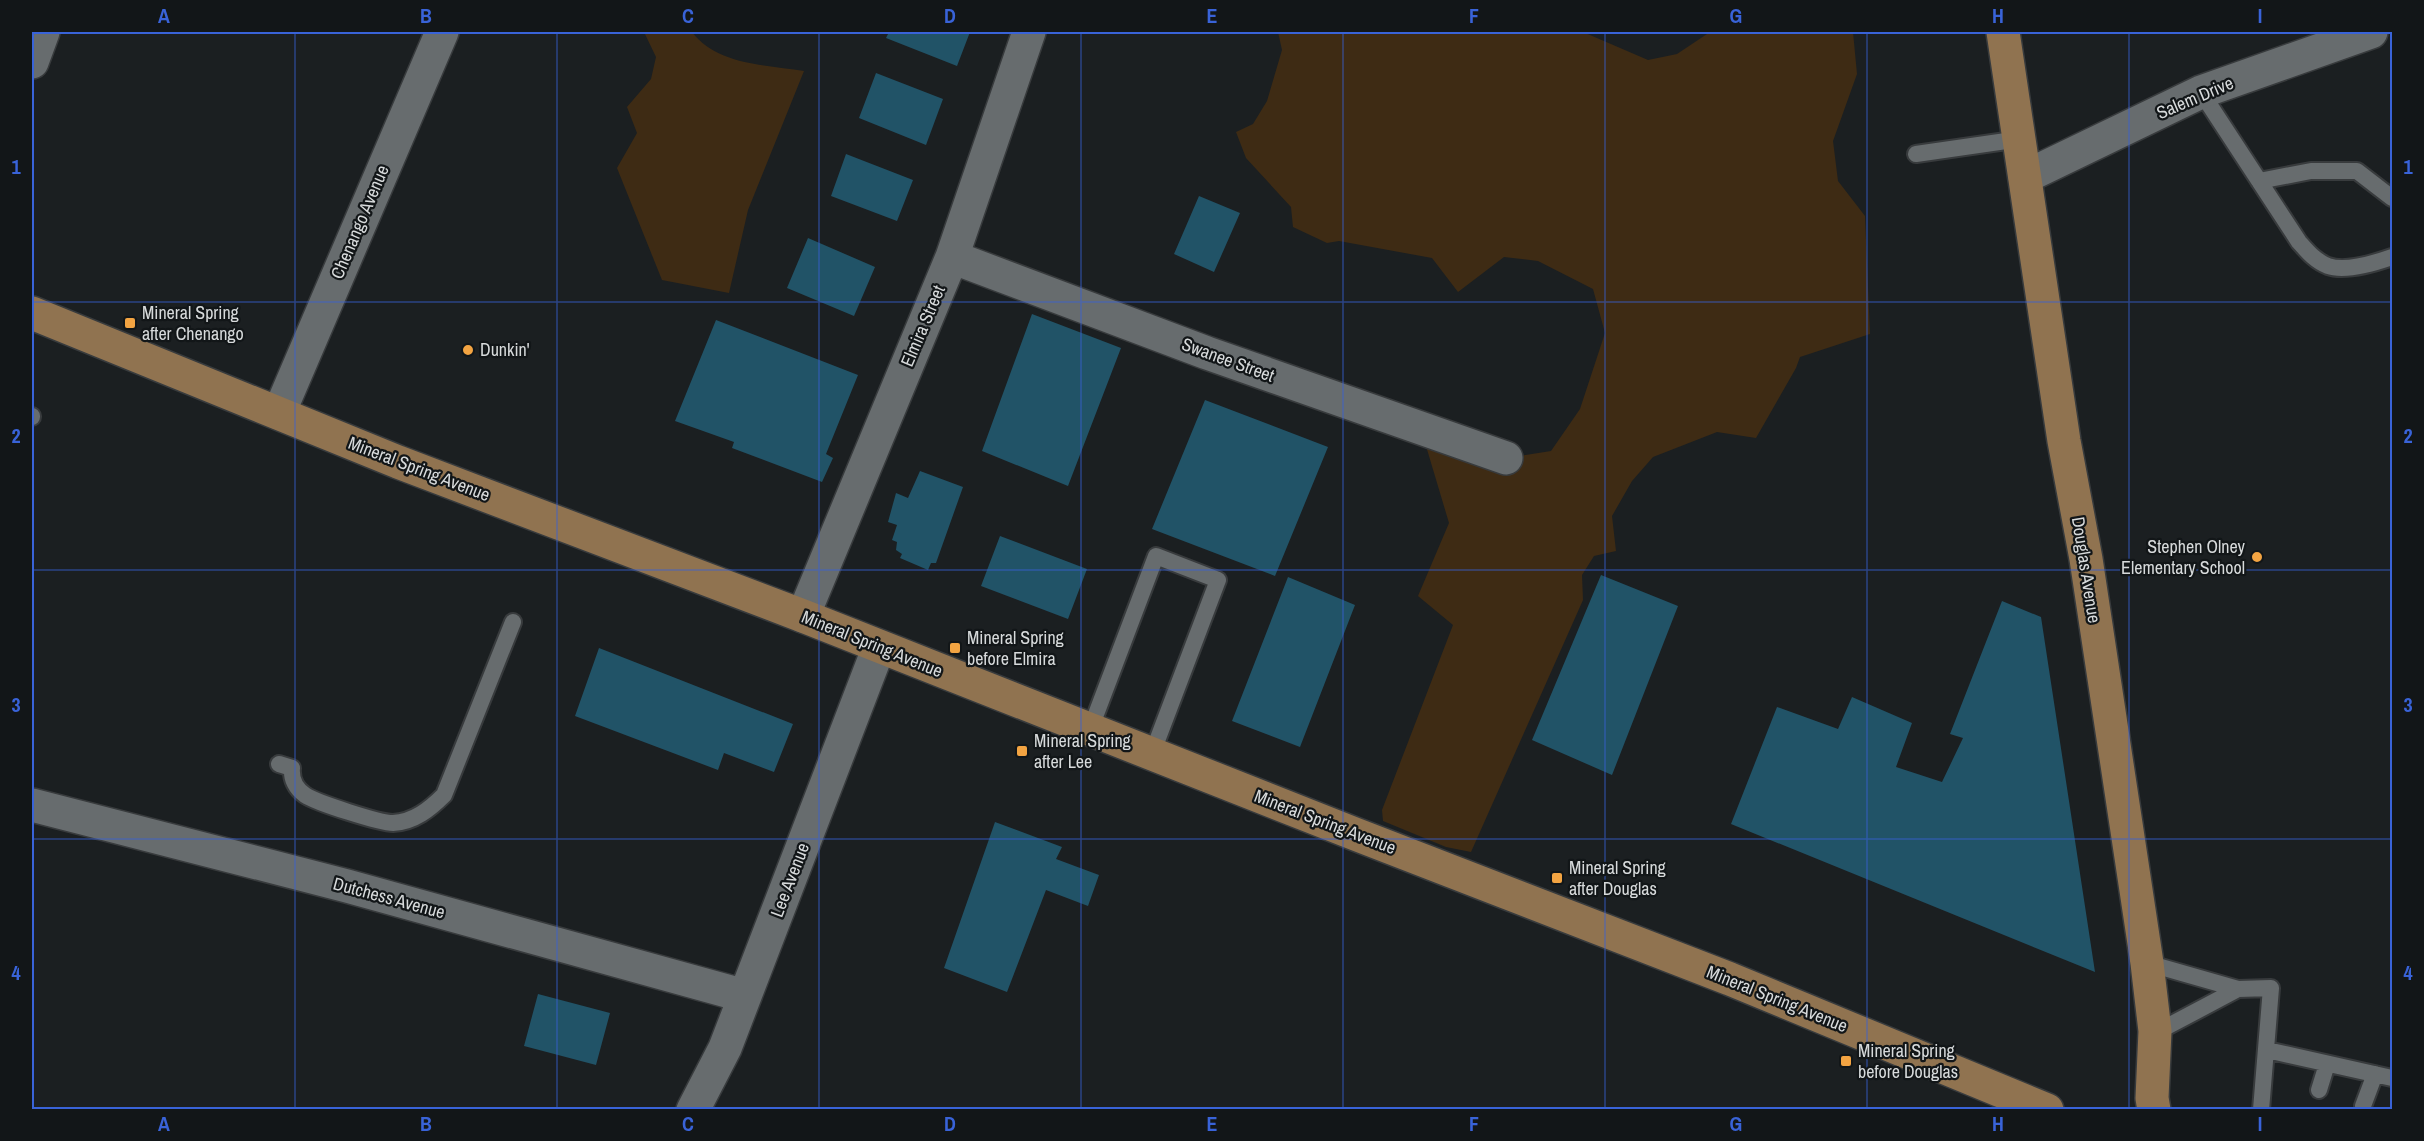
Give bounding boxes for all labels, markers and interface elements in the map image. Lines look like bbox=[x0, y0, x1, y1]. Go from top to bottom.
text: A bbox=[158, 2, 170, 29]
text: B bbox=[420, 2, 432, 29]
text: C bbox=[682, 2, 694, 29]
text: D bbox=[944, 2, 956, 29]
text: E bbox=[1207, 2, 1218, 29]
text: F bbox=[1469, 2, 1479, 29]
text: G bbox=[1730, 2, 1742, 29]
text: H bbox=[1992, 2, 2004, 29]
text: I bbox=[2258, 2, 2262, 29]
street label: Salem Drive bbox=[2153, 70, 2237, 125]
text: 1 bbox=[11, 153, 21, 180]
text: 1 bbox=[2403, 153, 2413, 180]
street label: Chenango Avenue bbox=[324, 161, 395, 282]
street label: Elmira Street bbox=[894, 281, 951, 370]
place label: Mineral Spring after Chenango bbox=[142, 300, 244, 346]
marker: Mineral Spring after Chenango bbox=[123, 316, 137, 330]
street label: Swanee Street bbox=[1178, 331, 1278, 388]
place label: Dunkin' bbox=[480, 337, 530, 362]
marker: Dunkin' bbox=[461, 343, 475, 357]
text: 2 bbox=[11, 422, 21, 449]
text: 2 bbox=[2403, 422, 2413, 449]
street label: Mineral Spring Avenue bbox=[345, 430, 494, 507]
street label: Douglas Avenue bbox=[2066, 515, 2107, 625]
place label: Stephen Olney Elementary School bbox=[2121, 534, 2246, 580]
marker: Stephen Olney Elementary School bbox=[2250, 550, 2264, 564]
street label: Mineral Spring Avenue bbox=[798, 604, 946, 683]
place label: Mineral Spring before Elmira bbox=[967, 625, 1065, 671]
marker: Mineral Spring before Elmira bbox=[948, 641, 962, 655]
text: 3 bbox=[11, 691, 21, 718]
text: 3 bbox=[2403, 691, 2413, 718]
place label: Mineral Spring after Lee bbox=[1034, 728, 1132, 774]
marker: Mineral Spring after Lee bbox=[1015, 744, 1029, 758]
street label: Mineral Spring Avenue bbox=[1251, 783, 1400, 860]
street label: Lee Avenue bbox=[764, 839, 815, 921]
place label: Mineral Spring after Douglas bbox=[1569, 855, 1667, 901]
street label: Dutchess Avenue bbox=[331, 871, 448, 924]
marker: Mineral Spring after Douglas bbox=[1550, 871, 1564, 885]
text: 4 bbox=[11, 959, 21, 986]
street label: Mineral Spring Avenue bbox=[1703, 959, 1851, 1038]
text: 4 bbox=[2403, 959, 2413, 986]
place label: Mineral Spring before Douglas bbox=[1858, 1038, 1958, 1084]
marker: Mineral Spring before Douglas bbox=[1839, 1054, 1853, 1068]
text: A bbox=[158, 1110, 170, 1137]
text: B bbox=[420, 1110, 432, 1137]
text: C bbox=[682, 1110, 694, 1137]
text: D bbox=[944, 1110, 956, 1137]
text: E bbox=[1207, 1110, 1218, 1137]
text: F bbox=[1469, 1110, 1479, 1137]
text: G bbox=[1730, 1110, 1742, 1137]
text: H bbox=[1992, 1110, 2004, 1137]
text: I bbox=[2258, 1110, 2262, 1137]

